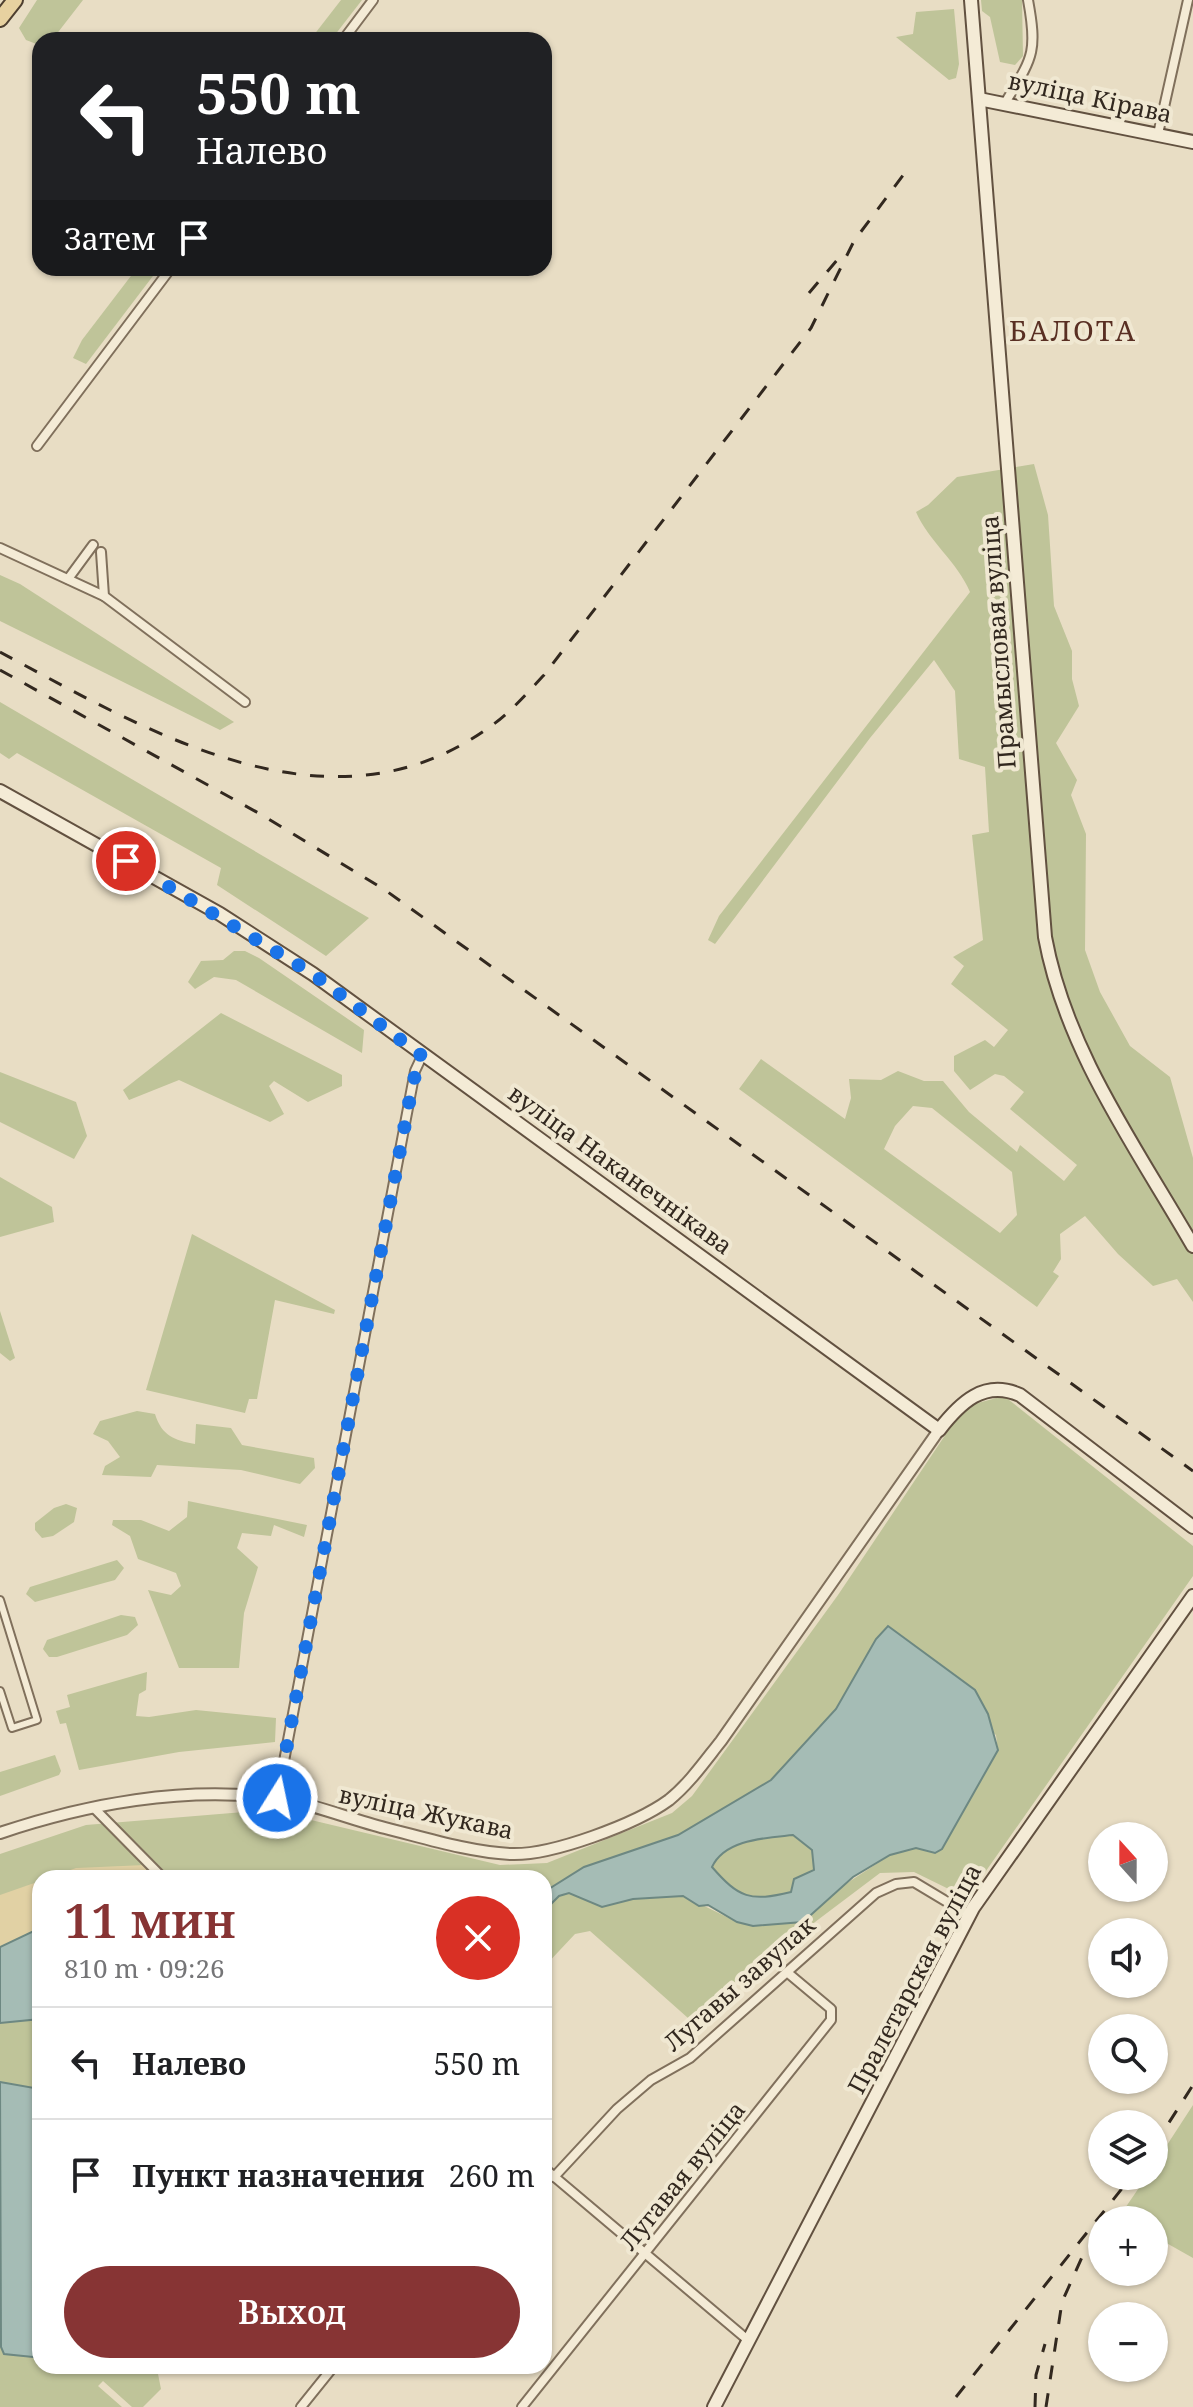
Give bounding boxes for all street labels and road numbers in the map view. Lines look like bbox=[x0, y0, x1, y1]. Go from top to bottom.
street label: вуліца Кірава bbox=[1005, 63, 1175, 130]
street label: Прамысловая вуліца bbox=[972, 514, 1023, 770]
street label: вуліца Наканечнікава bbox=[502, 1076, 740, 1261]
street label: вуліца Жукава bbox=[336, 1777, 517, 1846]
street label: Пралетарская вуліца bbox=[839, 1857, 988, 2099]
street label: Лугавы завулак bbox=[656, 1908, 822, 2058]
street label: Лугавая вуліца bbox=[612, 2094, 752, 2256]

